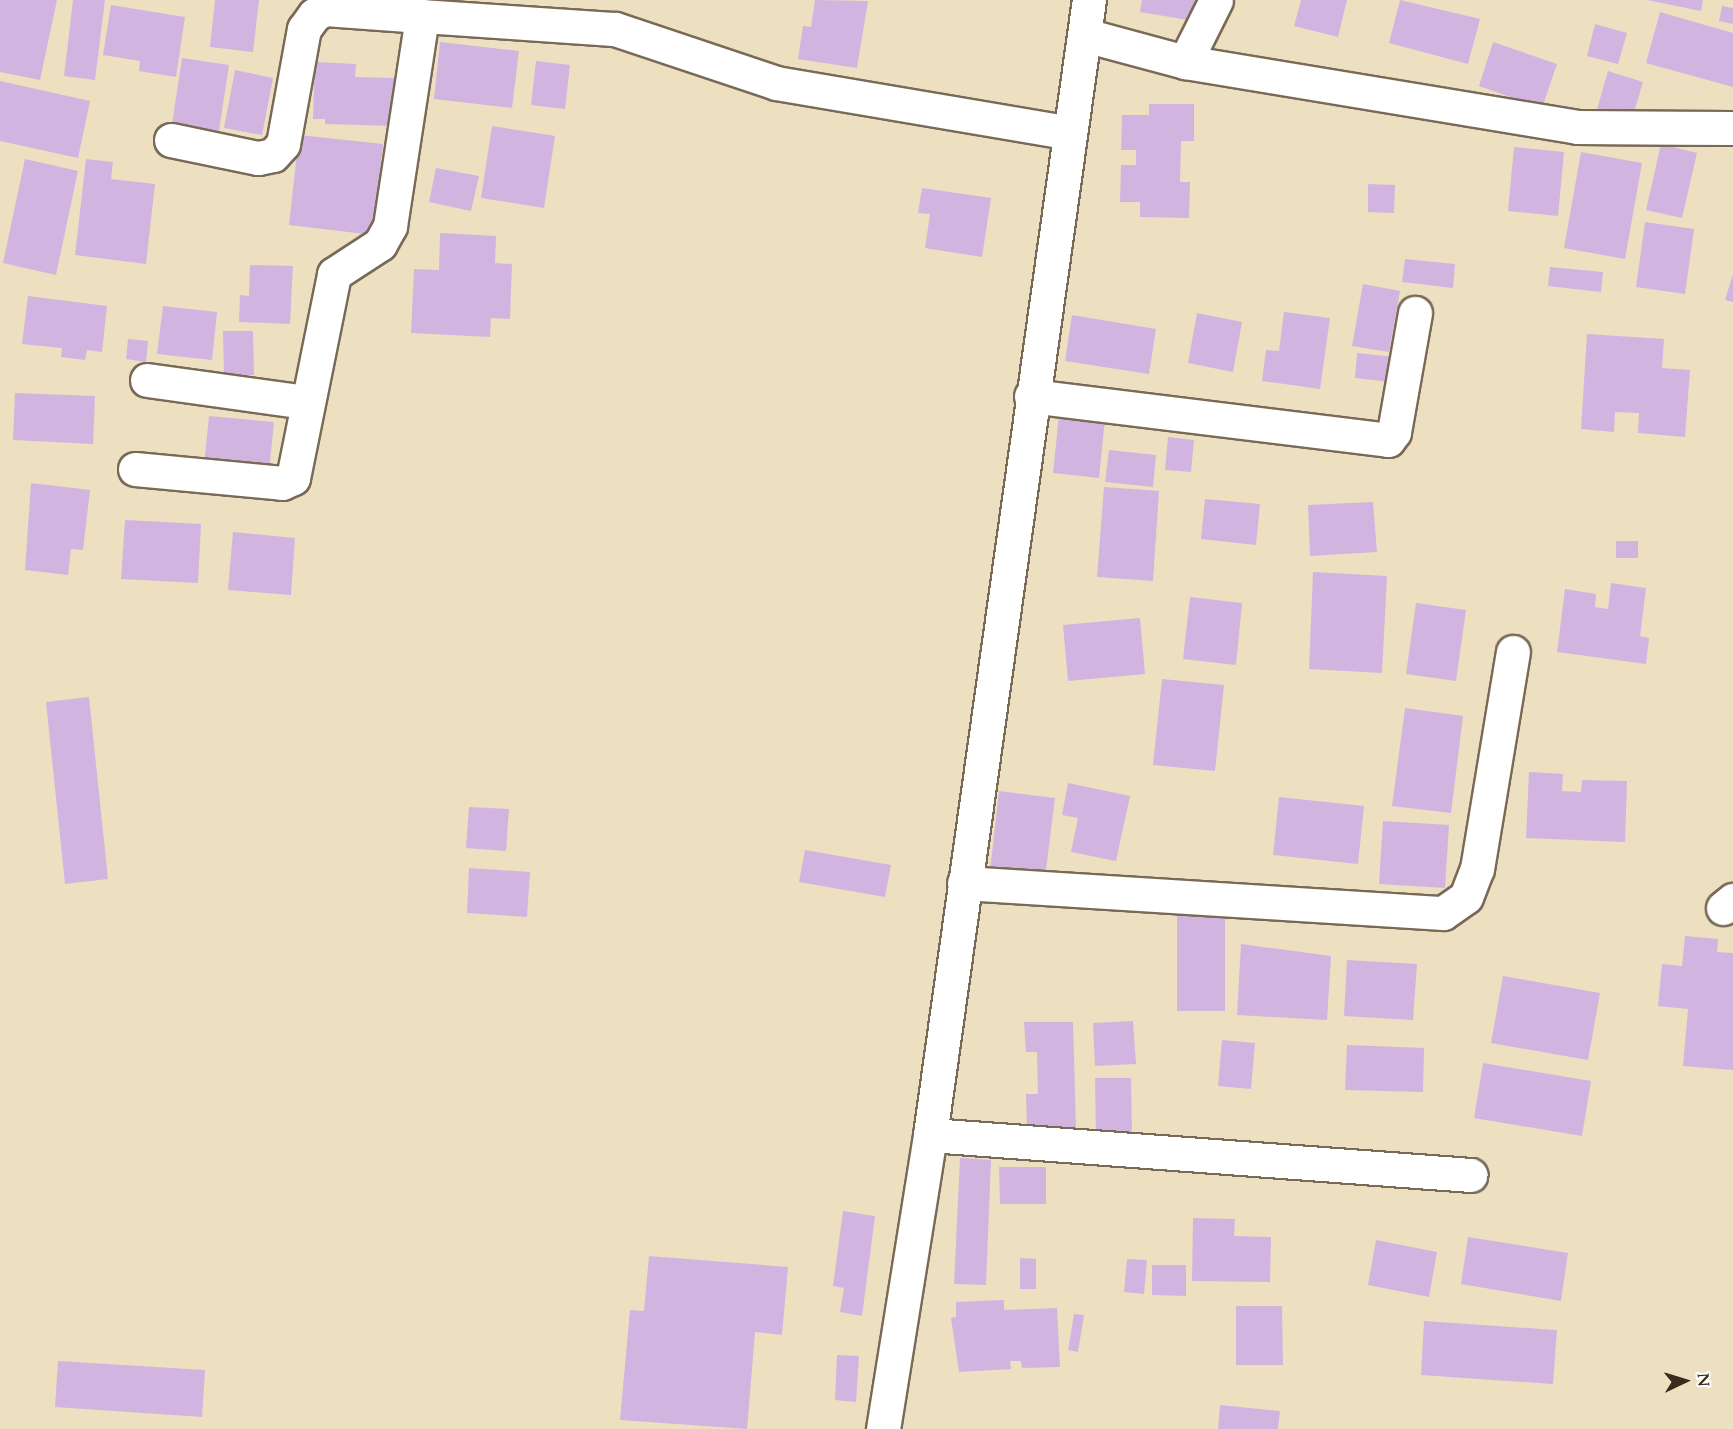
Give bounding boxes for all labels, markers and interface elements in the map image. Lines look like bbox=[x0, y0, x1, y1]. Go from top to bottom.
north arrow bbox=[1655, 1351, 1715, 1411]
text: N bbox=[1691, 1372, 1714, 1387]

